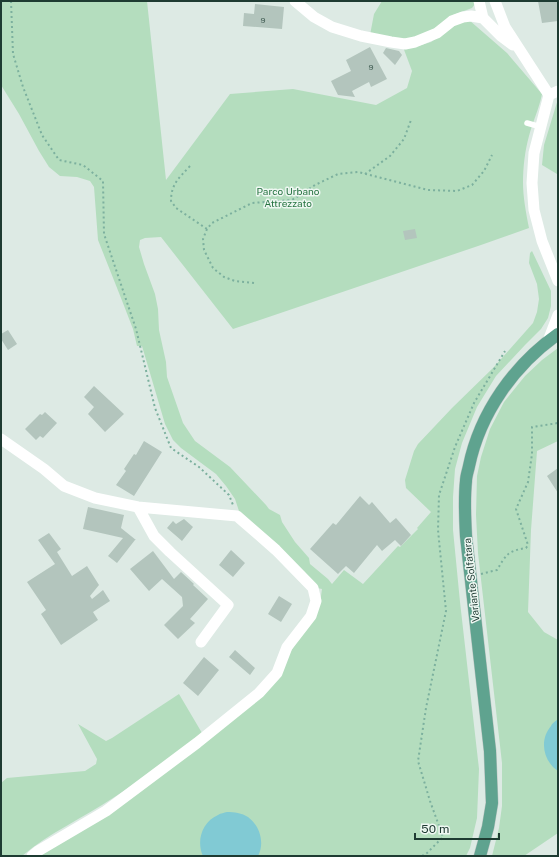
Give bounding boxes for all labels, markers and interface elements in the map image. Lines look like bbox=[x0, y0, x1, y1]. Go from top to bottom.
house number: 9 bbox=[261, 15, 266, 25]
house number: 9 bbox=[369, 62, 374, 72]
park label: Parco Urbano Attrezzato bbox=[257, 185, 320, 209]
street label: Variante Solfatara bbox=[461, 538, 481, 622]
scale bar bbox=[415, 815, 499, 841]
text: 50 m bbox=[421, 822, 449, 836]

